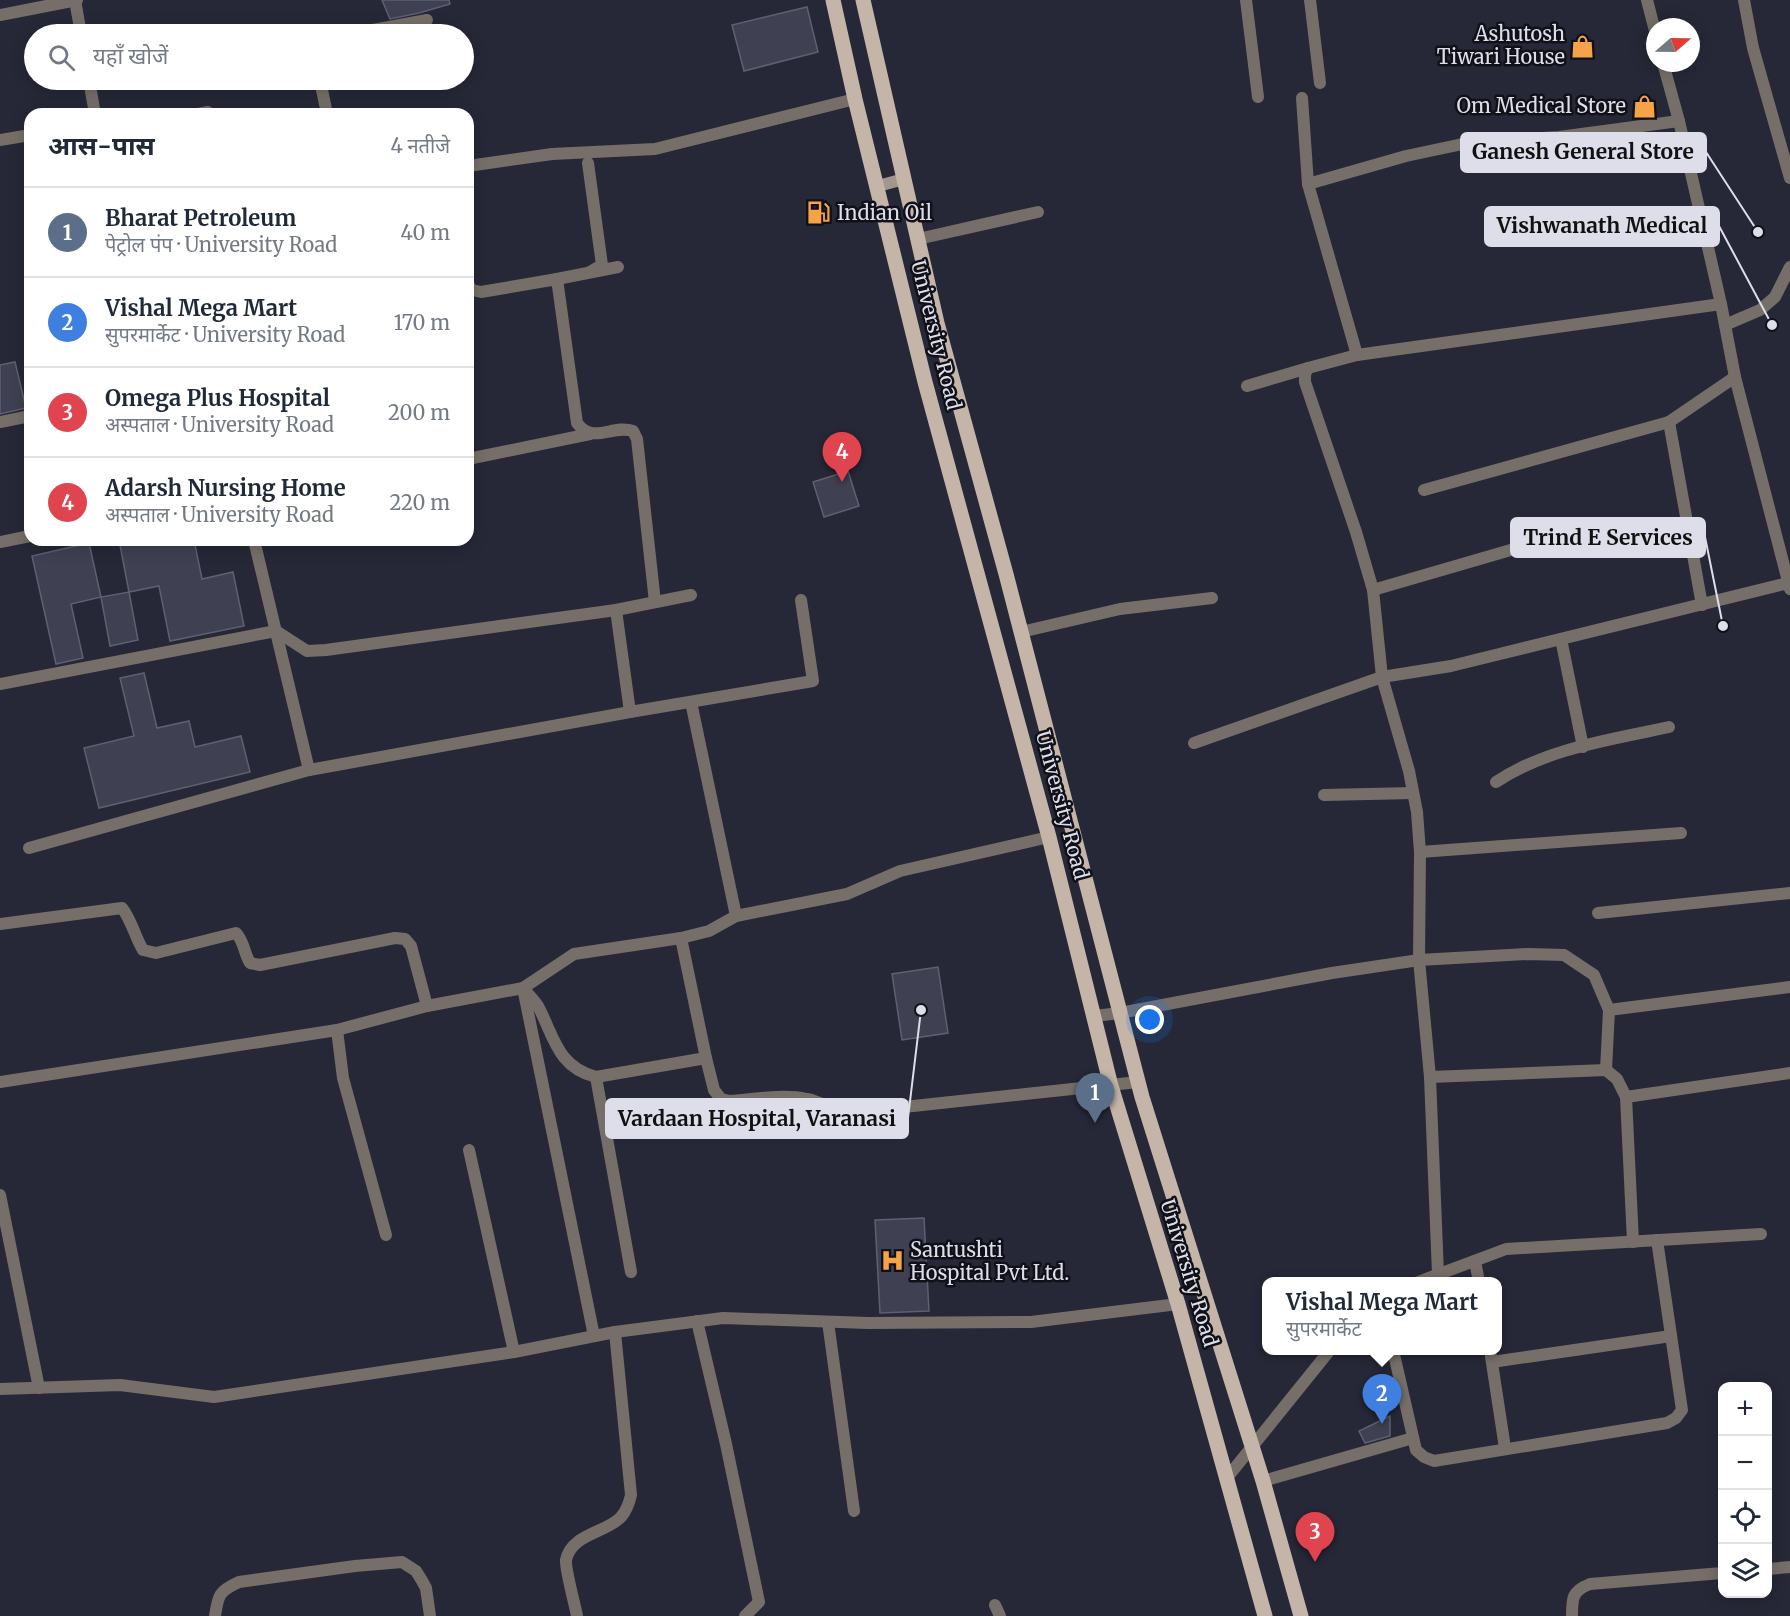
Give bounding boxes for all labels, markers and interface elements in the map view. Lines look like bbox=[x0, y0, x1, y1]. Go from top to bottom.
north arrow bbox=[1646, 18, 1700, 72]
place label: Ashutosh Tiwari House bbox=[1437, 21, 1565, 69]
search box bbox=[24, 24, 474, 90]
shop icon: Ashutosh Tiwari House bbox=[1570, 33, 1596, 59]
icon: search bbox=[45, 41, 78, 74]
text: यहाँ खोजें bbox=[93, 42, 168, 70]
place label: Om Medical Store bbox=[1456, 93, 1626, 118]
shop icon: Om Medical Store bbox=[1631, 93, 1657, 119]
text: आस-पास bbox=[48, 129, 155, 162]
text: 4 नतीजे bbox=[390, 133, 450, 158]
callout: Ganesh General Store bbox=[1461, 133, 1706, 172]
text: Ganesh General Store bbox=[1472, 138, 1694, 165]
fuel station icon: Indian Oil bbox=[806, 200, 832, 226]
place label: Indian Oil bbox=[837, 200, 932, 225]
text: Bharat Petroleum bbox=[105, 204, 296, 232]
callout: Vishwanath Medical bbox=[1485, 207, 1719, 246]
text: Vishwanath Medical bbox=[1496, 212, 1707, 239]
text: 1 bbox=[63, 220, 72, 245]
text: 40 m bbox=[400, 220, 450, 245]
text: पेट्रोल पंप · University Road bbox=[105, 232, 337, 257]
street label: University Road bbox=[906, 258, 967, 412]
text: Vishal Mega Mart bbox=[105, 294, 297, 322]
text: 2 bbox=[62, 310, 73, 335]
text: 170 m bbox=[394, 310, 450, 335]
text: सुपरमार्केट · University Road bbox=[105, 322, 345, 347]
text: Omega Plus Hospital bbox=[105, 384, 330, 412]
text: 3 bbox=[62, 400, 73, 425]
text: 200 m bbox=[388, 400, 450, 425]
text: अस्पताल · University Road bbox=[105, 412, 334, 437]
pin: 4 bbox=[822, 432, 862, 482]
text: Adarsh Nursing Home bbox=[105, 474, 346, 502]
text: 4 bbox=[61, 490, 74, 515]
text: 220 m bbox=[390, 490, 450, 515]
text: अस्पताल · University Road bbox=[105, 502, 334, 527]
callout: Trind E Services bbox=[1511, 518, 1705, 557]
text: Trind E Services bbox=[1523, 524, 1693, 551]
street label: University Road bbox=[1031, 728, 1094, 882]
your location bbox=[1135, 1005, 1164, 1034]
pin: 1 bbox=[1076, 1074, 1114, 1123]
callout: Vardaan Hospital, Varanasi bbox=[606, 1099, 908, 1138]
text: Vardaan Hospital, Varanasi bbox=[617, 1105, 896, 1132]
street label: University Road bbox=[1155, 1196, 1224, 1350]
place label: Santushti Hospital Pvt Ltd. bbox=[910, 1237, 1069, 1285]
hospital icon: Santushti Hospital Pvt Ltd. bbox=[879, 1248, 905, 1274]
popup bbox=[1262, 1277, 1502, 1355]
text: Vishal Mega Mart bbox=[1286, 1288, 1478, 1316]
text: सुपरमार्केट bbox=[1286, 1316, 1362, 1341]
pin: 2 bbox=[1362, 1374, 1402, 1424]
map controls bbox=[1718, 1382, 1772, 1598]
button: + bbox=[1718, 1382, 1772, 1436]
button: − bbox=[1718, 1436, 1772, 1490]
button: locate bbox=[1718, 1490, 1772, 1544]
pin: 3 bbox=[1296, 1512, 1334, 1562]
button: layers bbox=[1718, 1544, 1772, 1598]

